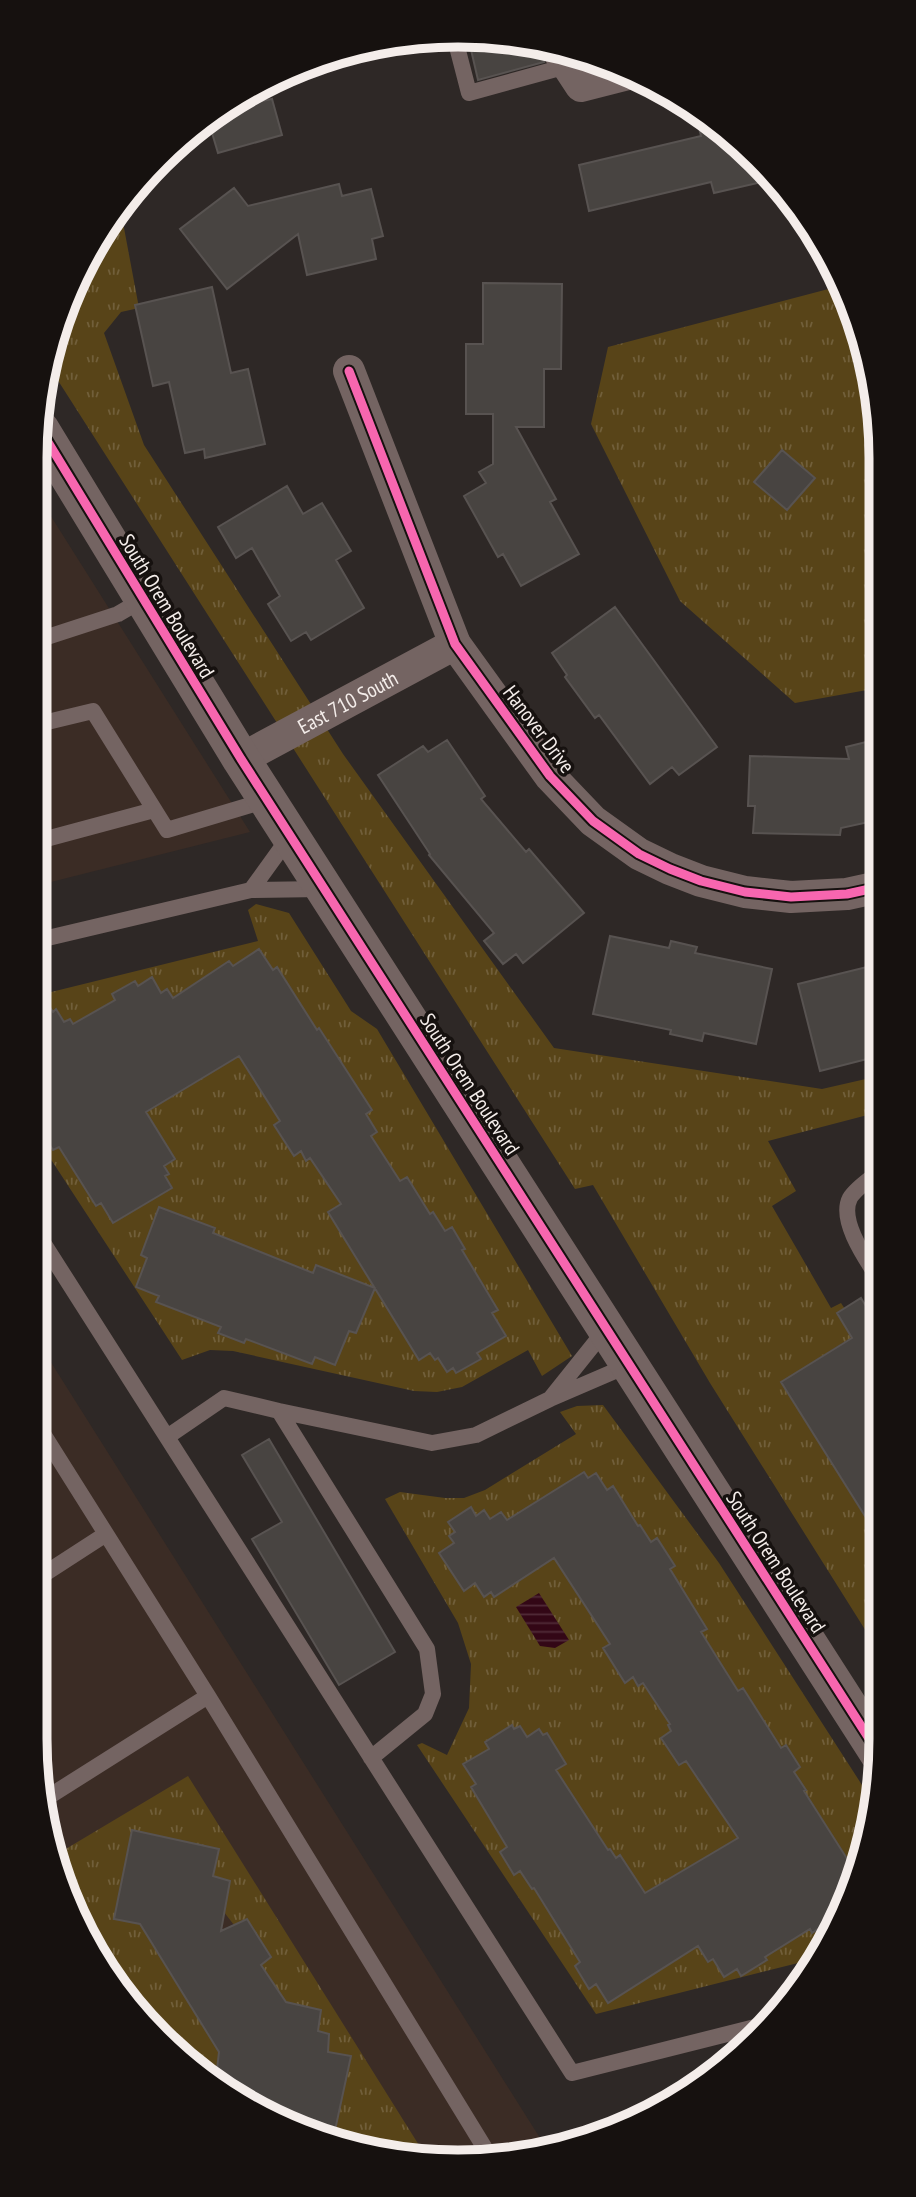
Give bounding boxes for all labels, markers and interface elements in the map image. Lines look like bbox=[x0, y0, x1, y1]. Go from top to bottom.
street label: South Orem Boulevard bbox=[113, 529, 221, 683]
street label: East 710 South bbox=[293, 664, 402, 740]
street label: Hanover Drive bbox=[497, 680, 581, 778]
street label: South Orem Boulevard bbox=[414, 1008, 526, 1160]
street label: South Orem Boulevard bbox=[720, 1486, 832, 1638]

